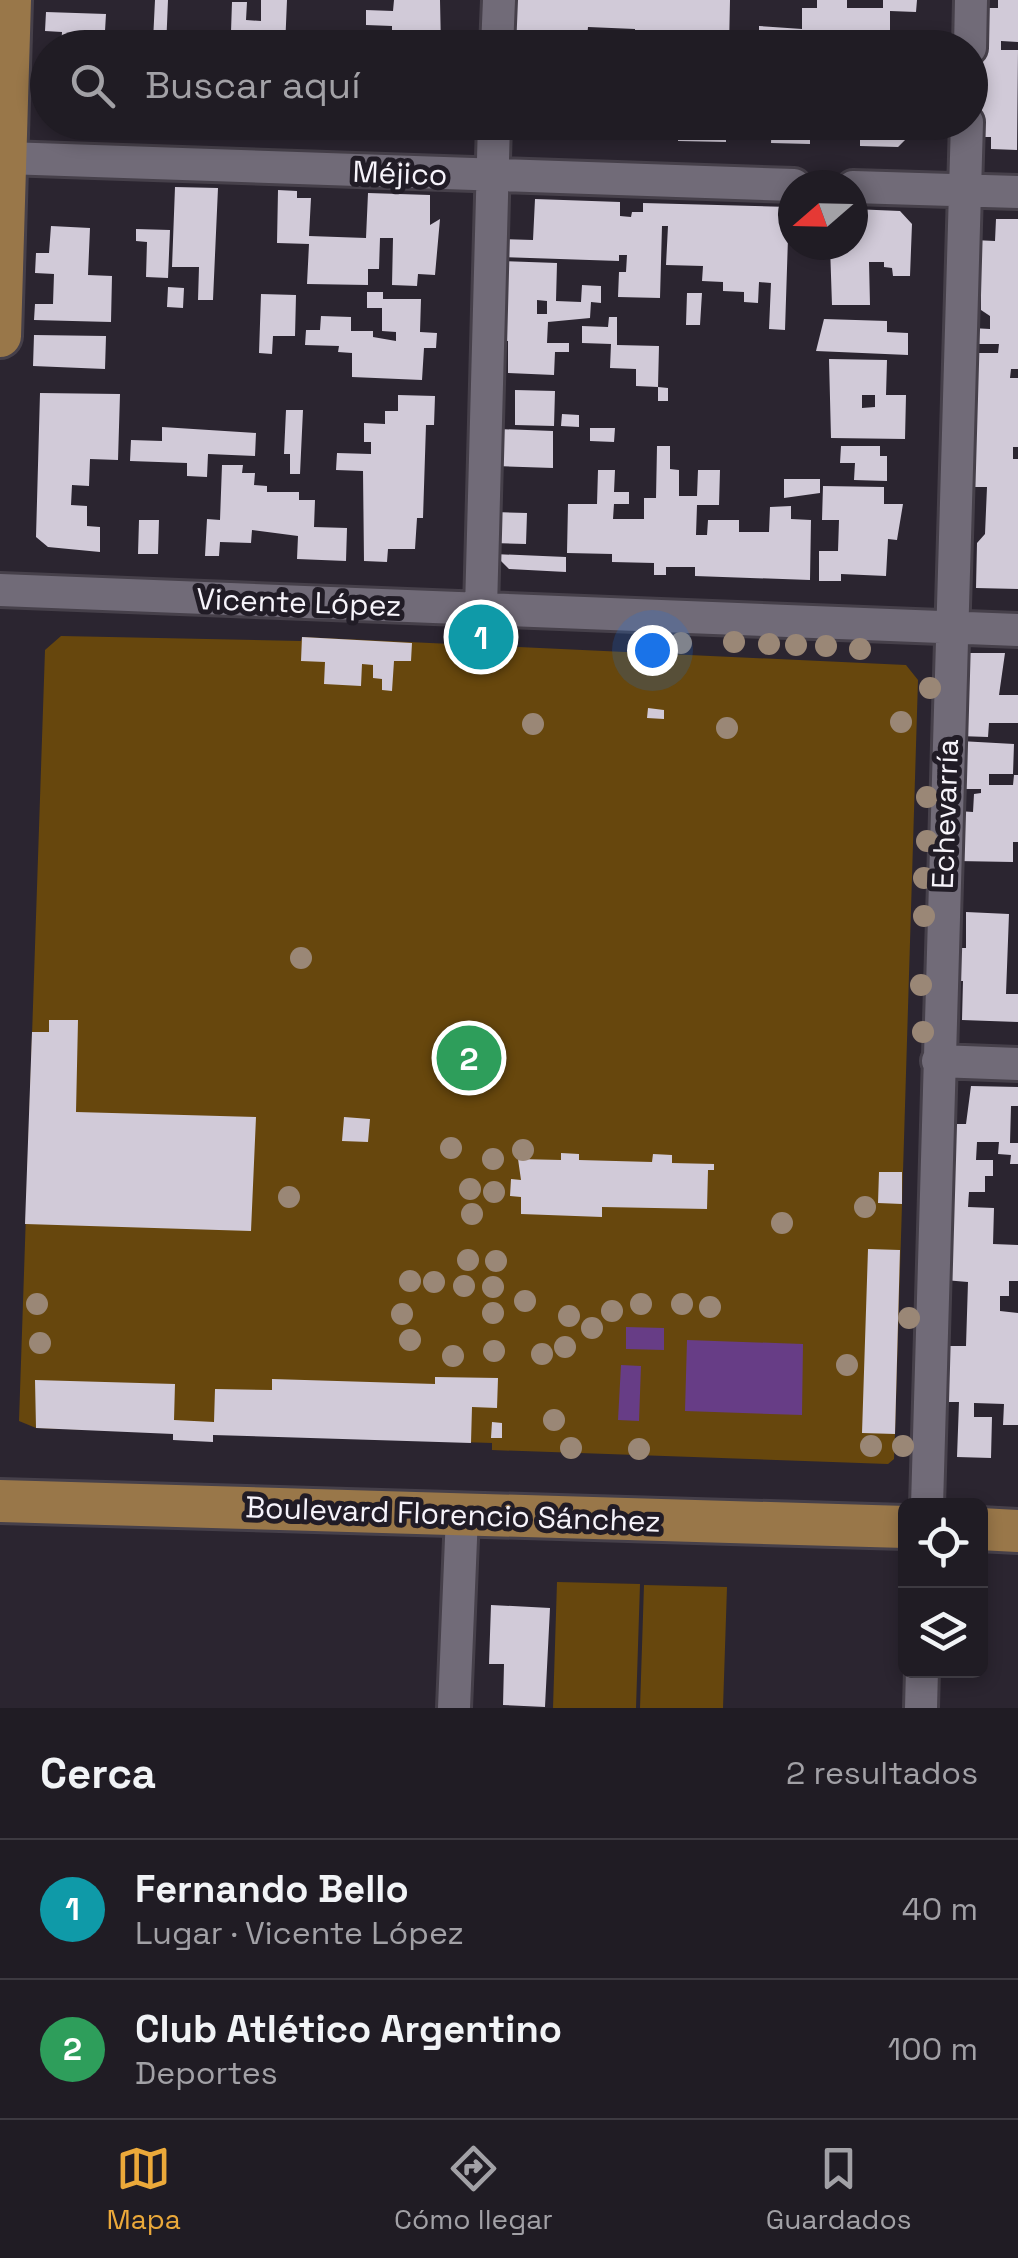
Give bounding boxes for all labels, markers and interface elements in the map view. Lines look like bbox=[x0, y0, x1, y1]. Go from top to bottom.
search box bbox=[30, 30, 988, 140]
icon: search bbox=[65, 58, 120, 113]
text: Buscar aquí bbox=[145, 61, 360, 109]
street label: Méjico bbox=[352, 152, 448, 194]
north arrow bbox=[778, 170, 868, 260]
street label: Vicente López bbox=[196, 579, 402, 625]
pin: 1 bbox=[448, 600, 514, 674]
your location bbox=[627, 625, 678, 676]
street label: Echevarría bbox=[923, 738, 967, 890]
pin: 2 bbox=[436, 1020, 502, 1096]
street label: Boulevard Florencio Sánchez bbox=[245, 1487, 661, 1541]
map controls bbox=[898, 1498, 988, 1678]
button: locate bbox=[898, 1498, 988, 1588]
button: layers bbox=[898, 1588, 988, 1678]
text: Cerca bbox=[40, 1747, 156, 1800]
text: 2 resultados bbox=[786, 1753, 978, 1793]
text: Fernando Bello bbox=[135, 1865, 409, 1913]
text: 1 bbox=[65, 1889, 80, 1929]
text: 40 m bbox=[902, 1889, 978, 1929]
text: Lugar · Vicente López bbox=[135, 1913, 464, 1953]
text: Club Atlético Argentino bbox=[135, 2005, 562, 2053]
text: 2 bbox=[63, 2029, 82, 2069]
text: 100 m bbox=[888, 2029, 978, 2069]
text: Deportes bbox=[135, 2053, 278, 2093]
tab: Mapa bbox=[107, 2141, 181, 2237]
tab: Cómo llegar bbox=[394, 2141, 553, 2237]
tab: Guardados bbox=[766, 2141, 911, 2237]

